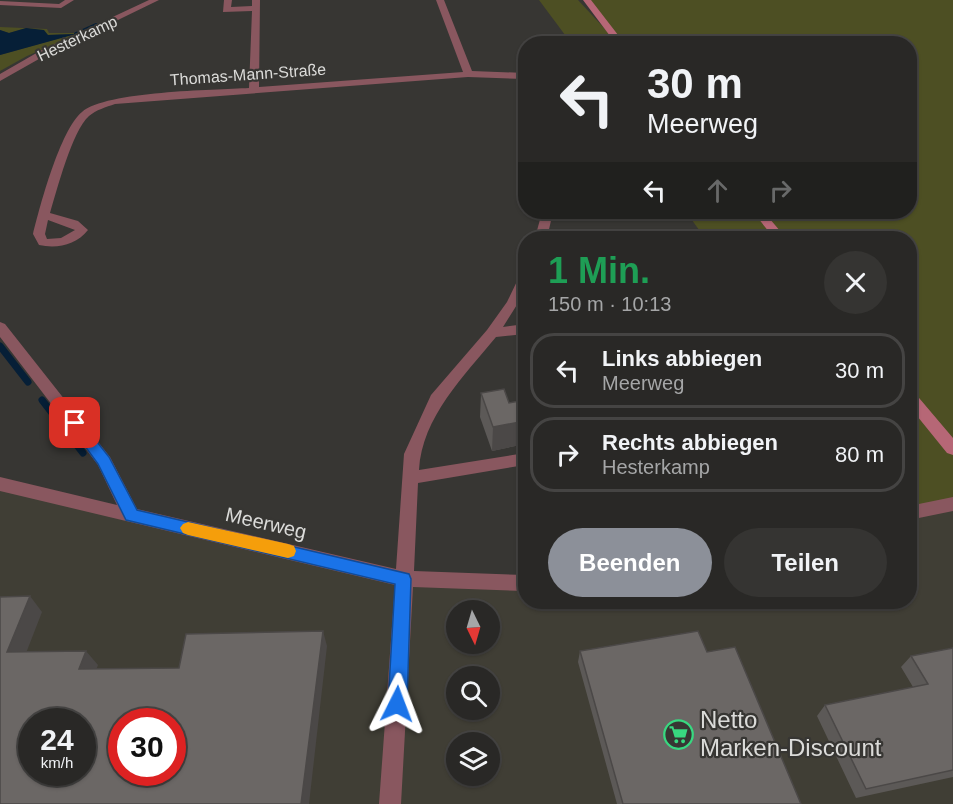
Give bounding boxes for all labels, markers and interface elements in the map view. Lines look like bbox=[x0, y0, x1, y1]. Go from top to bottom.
street label: Hesterkamp bbox=[35, 12, 120, 64]
icon: left bbox=[548, 60, 626, 138]
text: 30 m bbox=[647, 60, 743, 107]
street label: Thomas-Mann-Straße bbox=[169, 61, 327, 88]
text: Meerweg bbox=[647, 109, 758, 139]
icon: left bbox=[638, 174, 671, 207]
icon: ahead bbox=[701, 174, 734, 207]
icon: right bbox=[764, 174, 797, 207]
text: 1 Min. bbox=[548, 250, 650, 291]
button: close bbox=[824, 251, 887, 314]
text: 150 m · 10:13 bbox=[548, 293, 671, 315]
text: Links abbiegen bbox=[602, 346, 762, 371]
icon: left bbox=[551, 354, 584, 387]
text: 30 m bbox=[835, 358, 884, 383]
text: Meerweg bbox=[602, 372, 684, 394]
pin bbox=[49, 397, 100, 448]
icon: arrive bbox=[58, 406, 91, 439]
text: Rechts abbiegen bbox=[602, 430, 778, 455]
icon: right bbox=[551, 438, 584, 471]
text: 80 m bbox=[835, 442, 884, 467]
text: Hesterkamp bbox=[602, 456, 710, 478]
street label: Meerweg bbox=[223, 503, 309, 543]
button: Beenden bbox=[548, 528, 712, 597]
button: Teilen bbox=[724, 528, 887, 597]
north arrow bbox=[446, 600, 500, 654]
map controls bbox=[446, 600, 500, 786]
button: search bbox=[446, 666, 500, 720]
position arrow bbox=[365, 672, 429, 736]
place label: Netto Marken-Discount bbox=[700, 706, 882, 761]
speed limit sign: 30 bbox=[108, 708, 186, 786]
supermarket icon: Netto Marken-Discount bbox=[663, 718, 695, 750]
text: 24 bbox=[40, 723, 74, 756]
button: layers bbox=[446, 732, 500, 786]
text: km/h bbox=[41, 754, 73, 771]

